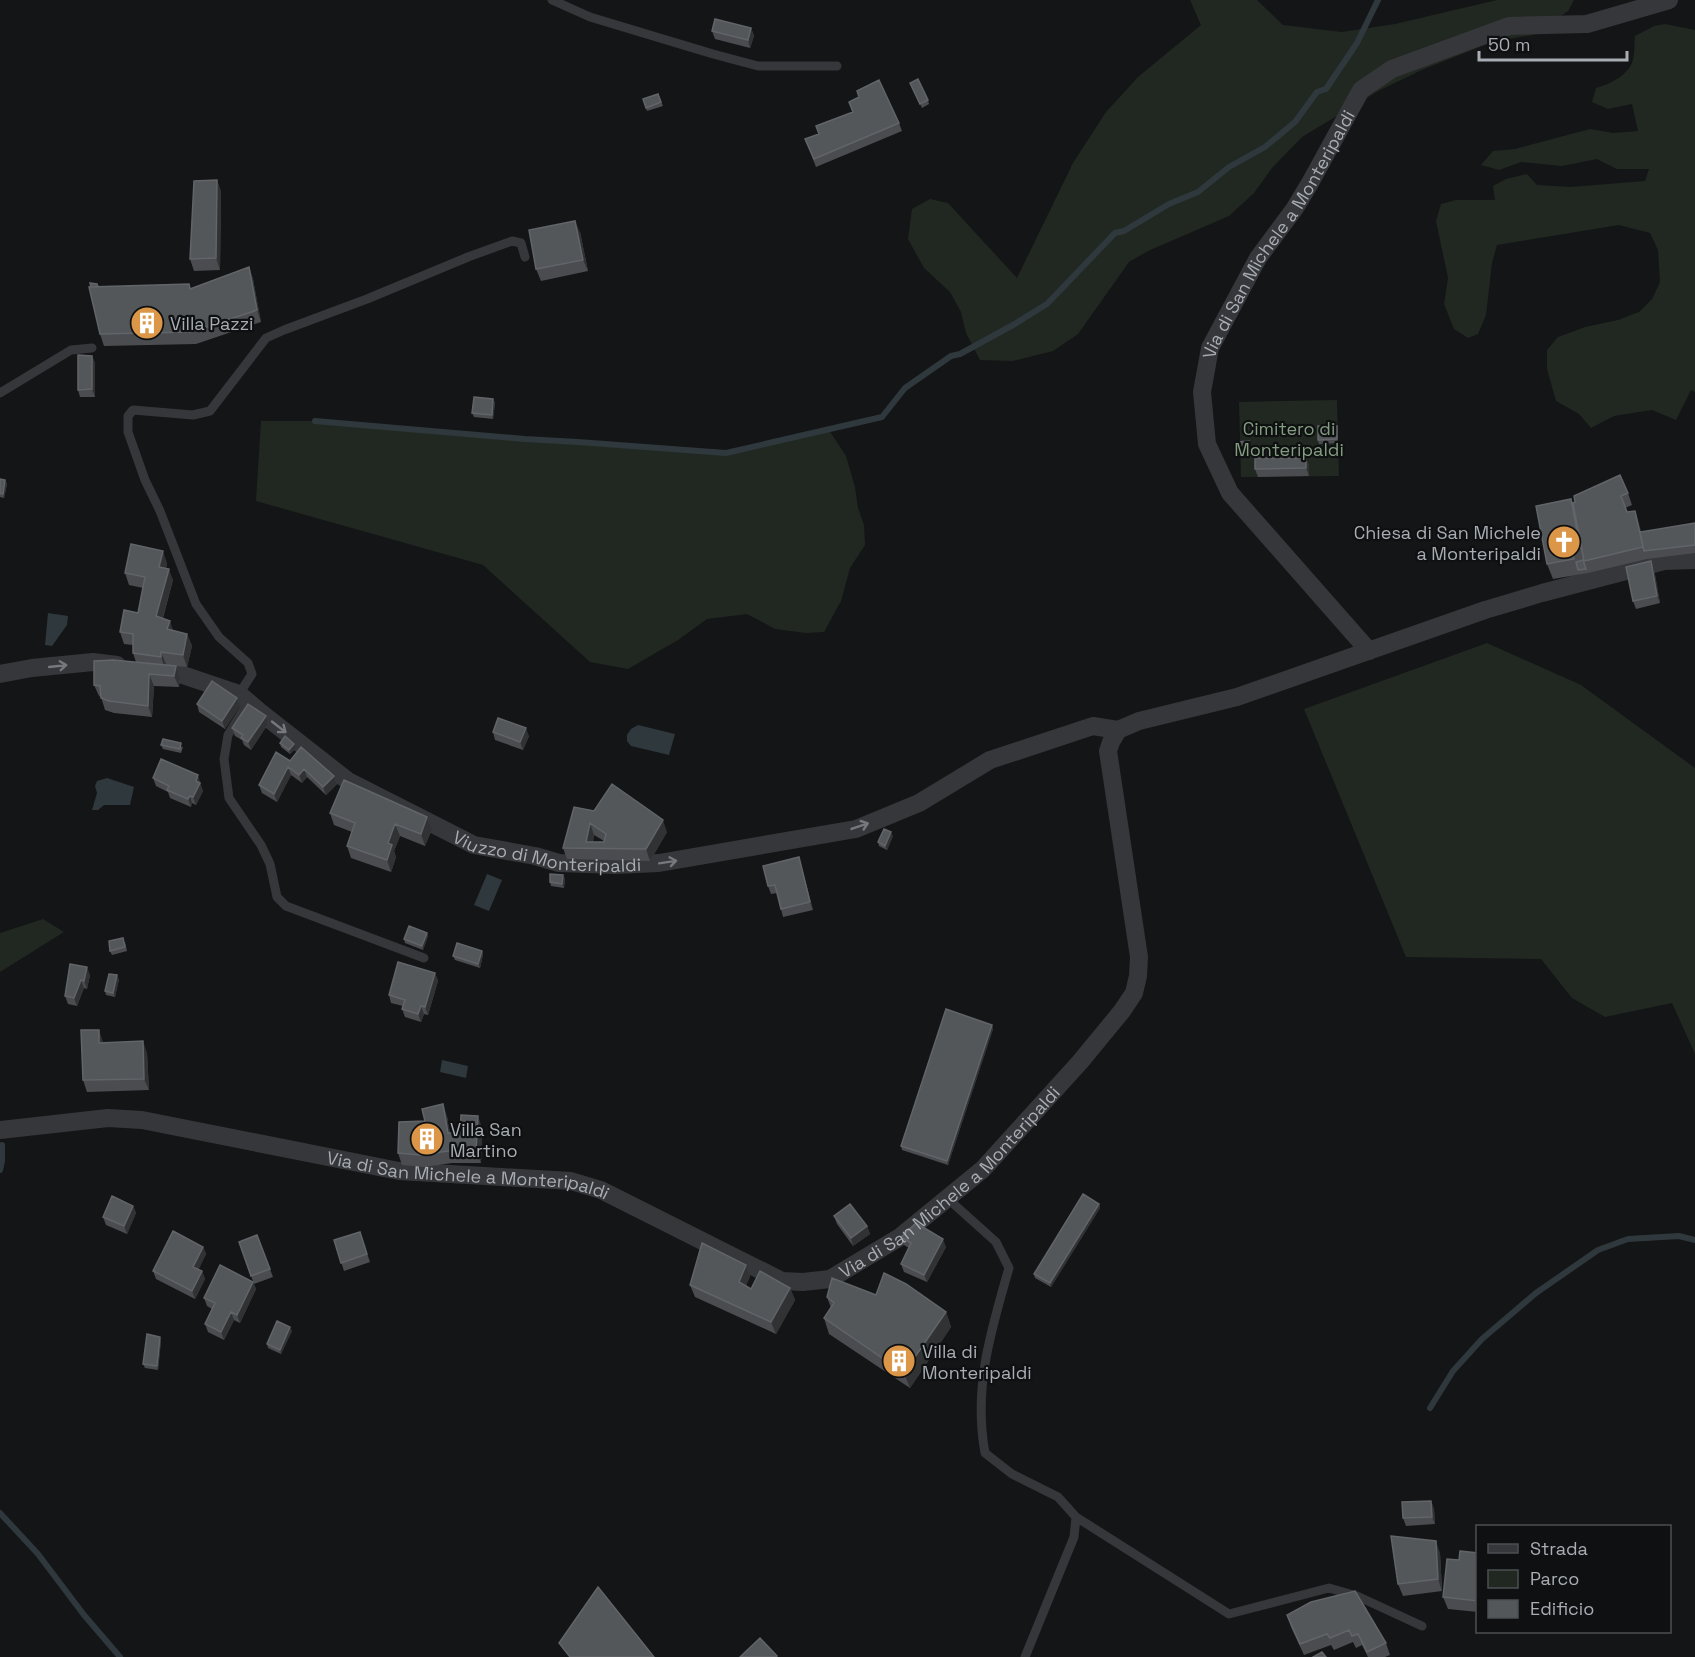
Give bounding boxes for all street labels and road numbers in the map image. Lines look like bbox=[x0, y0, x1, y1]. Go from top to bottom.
street label: Via di San Michele a Monteripaldi bbox=[1197, 106, 1359, 360]
street label: Viuzzo di Monteripaldi bbox=[449, 825, 642, 877]
street label: Via di San Michele a Monteripaldi bbox=[835, 1081, 1064, 1283]
street label: Via di San Michele a Monteripaldi bbox=[325, 1145, 614, 1204]

